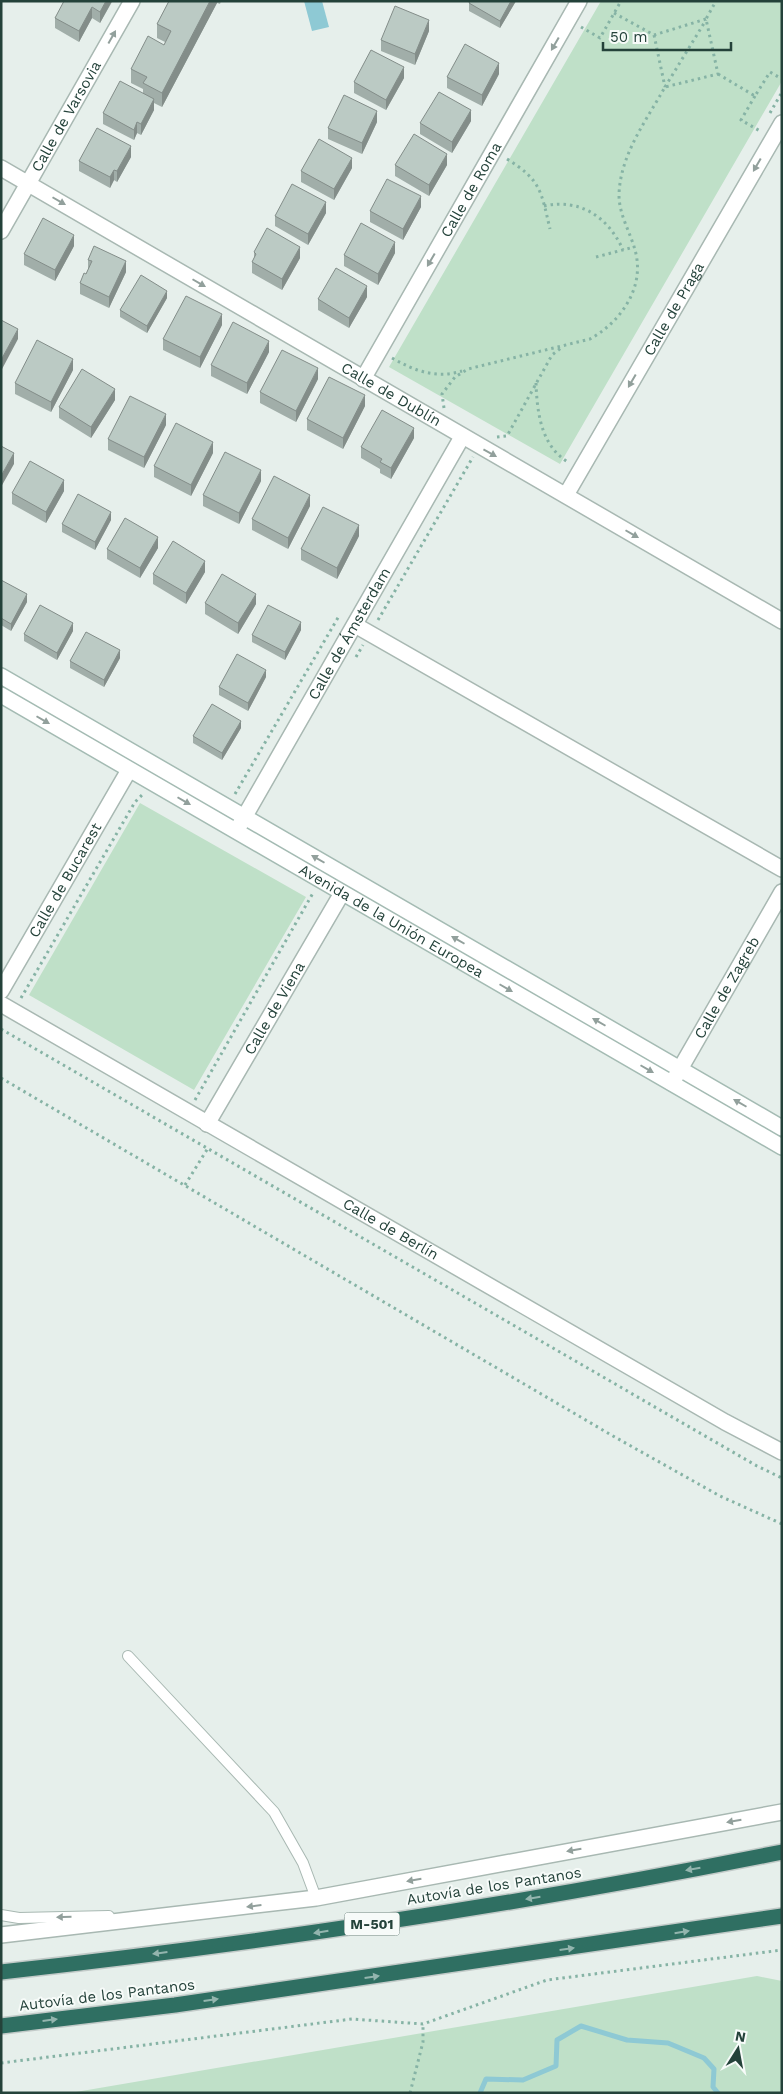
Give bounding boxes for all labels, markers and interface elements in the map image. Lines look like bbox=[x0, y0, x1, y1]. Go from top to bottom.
scale bar bbox=[603, 20, 730, 52]
text: 50 m bbox=[610, 28, 647, 46]
one-way arrow bbox=[108, 29, 116, 44]
one-way arrow bbox=[551, 36, 559, 51]
street label: Calle de Varsovia bbox=[28, 57, 105, 175]
street label: Calle de Roma bbox=[437, 139, 506, 240]
one-way arrow bbox=[753, 158, 762, 171]
one-way arrow bbox=[51, 197, 66, 205]
one-way arrow bbox=[426, 254, 435, 267]
street label: Calle de Praga bbox=[640, 259, 708, 359]
one-way arrow bbox=[191, 279, 206, 287]
street label: Calle de Dublín bbox=[338, 358, 444, 430]
one-way arrow bbox=[628, 374, 636, 388]
one-way arrow bbox=[483, 449, 498, 457]
one-way arrow bbox=[625, 529, 638, 538]
street label: Calle de Ámsterdam bbox=[304, 564, 394, 703]
one-way arrow bbox=[37, 715, 50, 724]
one-way arrow bbox=[177, 797, 191, 806]
street label: Calle de Bucarest bbox=[25, 819, 106, 941]
one-way arrow bbox=[310, 855, 325, 863]
street label: Avenida de la Unión Europea bbox=[296, 860, 487, 982]
street label: Calle de Zagreb bbox=[690, 933, 763, 1042]
one-way arrow bbox=[452, 936, 465, 945]
street label: Calle de Viena bbox=[240, 958, 309, 1058]
one-way arrow bbox=[500, 983, 513, 992]
one-way arrow bbox=[592, 1018, 606, 1026]
one-way arrow bbox=[640, 1065, 654, 1074]
one-way arrow bbox=[733, 1099, 746, 1108]
street label: Calle de Berlín bbox=[340, 1194, 442, 1264]
one-way arrow bbox=[726, 1817, 741, 1825]
one-way arrow bbox=[566, 1847, 582, 1855]
street label: Autovía de los Pantanos bbox=[405, 1863, 583, 1909]
one-way arrow bbox=[685, 1865, 701, 1873]
one-way arrow bbox=[406, 1876, 422, 1884]
one-way arrow bbox=[525, 1894, 541, 1902]
one-way arrow bbox=[245, 1902, 261, 1910]
road number: M-501 bbox=[344, 1912, 400, 1936]
one-way arrow bbox=[56, 1913, 72, 1921]
one-way arrow bbox=[674, 1927, 690, 1935]
one-way arrow bbox=[312, 1928, 328, 1936]
one-way arrow bbox=[560, 1945, 576, 1953]
one-way arrow bbox=[151, 1949, 167, 1957]
one-way arrow bbox=[364, 1973, 380, 1981]
street label: Autovía de los Pantanos bbox=[18, 1975, 196, 2015]
one-way arrow bbox=[203, 1996, 219, 2004]
one-way arrow bbox=[42, 2016, 58, 2024]
north arrow bbox=[713, 2024, 763, 2074]
text: N bbox=[734, 2027, 747, 2045]

